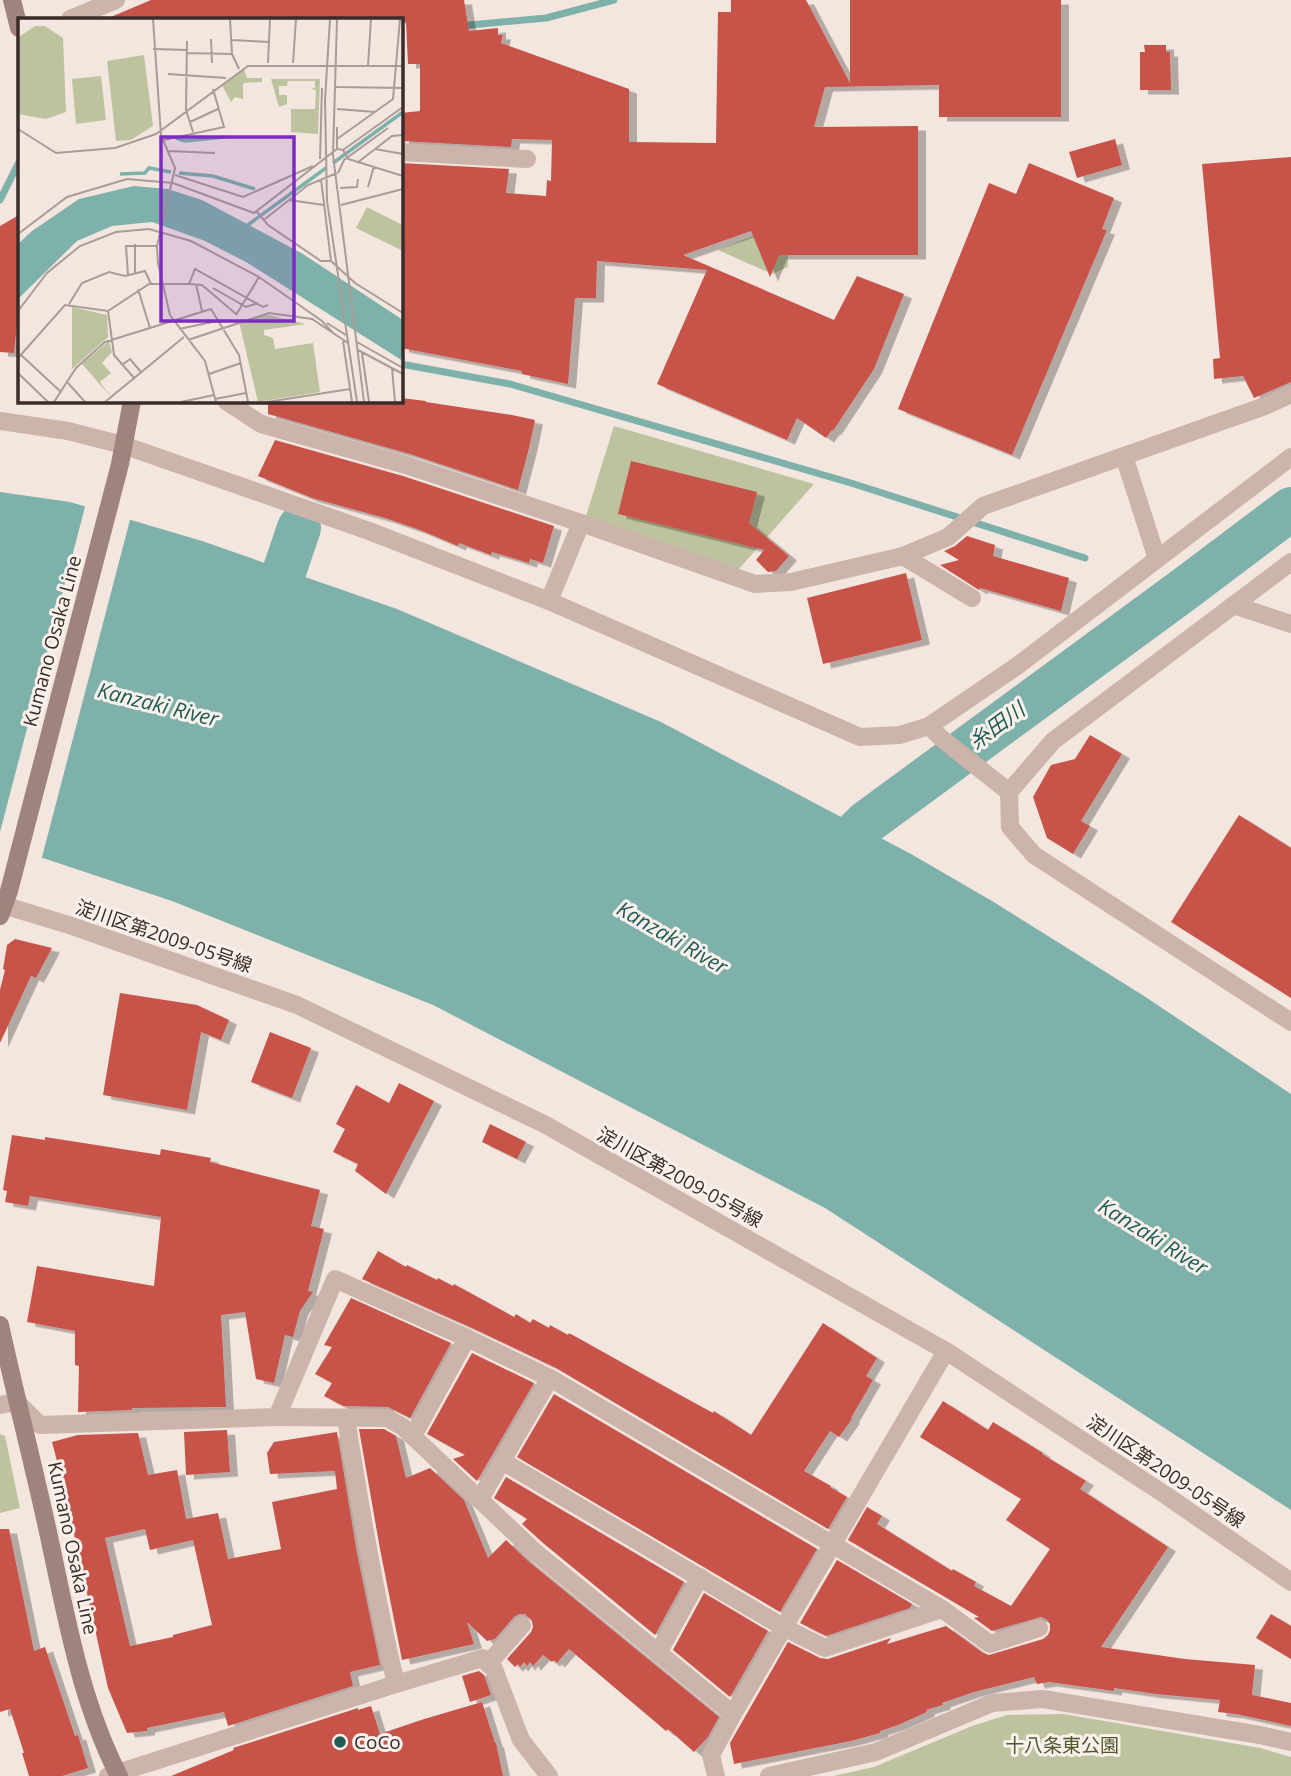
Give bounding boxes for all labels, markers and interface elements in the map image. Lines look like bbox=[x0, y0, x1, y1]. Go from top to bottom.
inset map bbox=[18, 18, 402, 402]
street label: Kumano Osaka Line bbox=[17, 552, 87, 730]
water label: Kanzaki River bbox=[95, 675, 222, 733]
water label: 糸田川 bbox=[963, 694, 1032, 755]
street label: 淀川区第2009-05号線 bbox=[72, 894, 256, 978]
water label: Kanzaki River bbox=[612, 894, 734, 981]
street label: 淀川区第2009-05号線 bbox=[593, 1121, 767, 1233]
water label: Kanzaki River bbox=[1094, 1192, 1214, 1281]
street label: 淀川区第2009-05号線 bbox=[1082, 1408, 1250, 1534]
street label: Kumano Osaka Line bbox=[42, 1459, 104, 1637]
place label: CoCo bbox=[354, 1729, 401, 1755]
park label: 十八条東公園 bbox=[1005, 1732, 1119, 1758]
marker: CoCo bbox=[332, 1734, 348, 1750]

